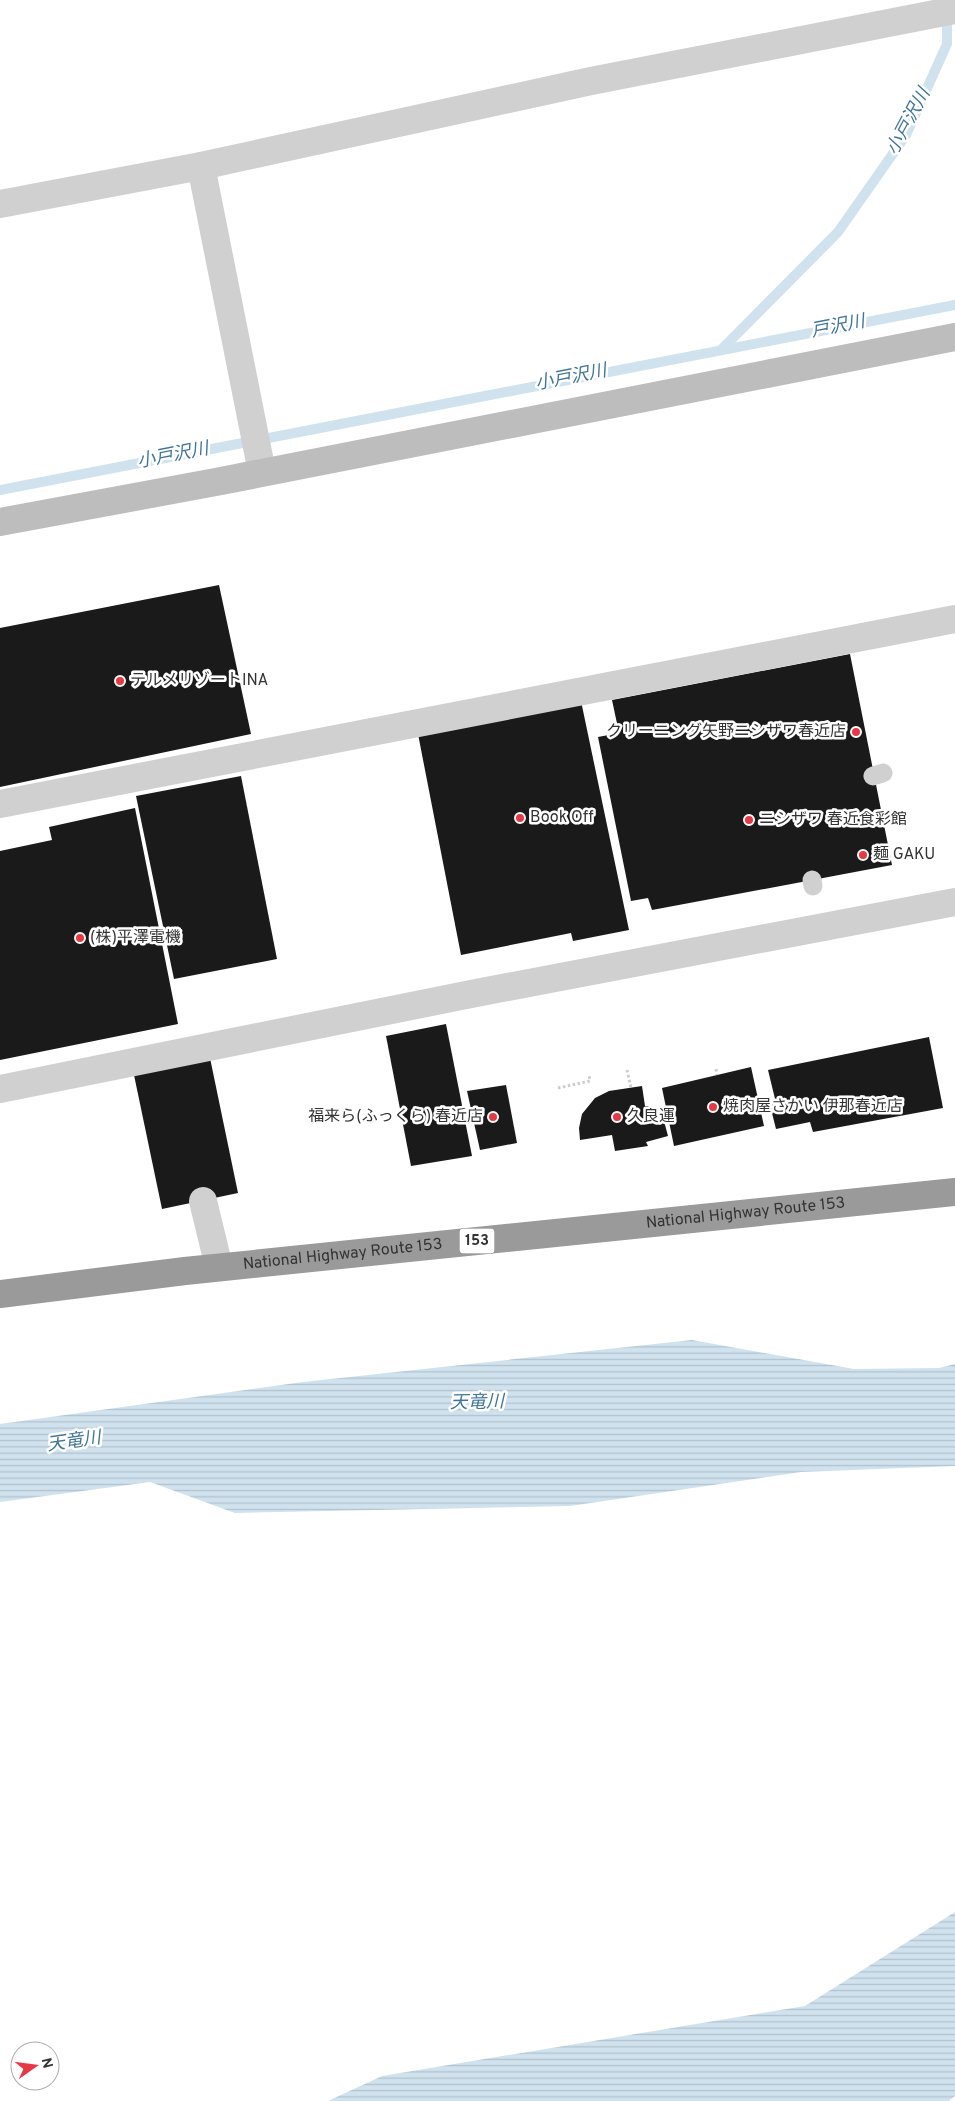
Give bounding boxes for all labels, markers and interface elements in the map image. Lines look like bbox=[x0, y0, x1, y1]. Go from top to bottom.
water label: 小戸沢川 bbox=[882, 83, 937, 159]
water label: 戸沢川 bbox=[809, 310, 869, 343]
water label: 小戸沢川 bbox=[533, 359, 610, 396]
water label: 小戸沢川 bbox=[135, 437, 212, 474]
place label: テルメリゾートINA bbox=[130, 671, 268, 691]
marker: テルメリゾートINA bbox=[114, 675, 126, 687]
place label: クリーニング矢野ニシザワ春近店 bbox=[606, 722, 846, 742]
marker: クリーニング矢野ニシザワ春近店 bbox=[850, 726, 862, 738]
place label: Book Off bbox=[530, 808, 594, 828]
place label: ニシザワ 春近食彩館 bbox=[759, 810, 907, 830]
marker: Book Off bbox=[514, 812, 526, 824]
marker: ニシザワ 春近食彩館 bbox=[743, 814, 755, 826]
place label: 麺 GAKU bbox=[873, 845, 935, 865]
marker: 麺 GAKU bbox=[857, 849, 869, 861]
place label: (株)平澤電機 bbox=[90, 928, 181, 948]
marker: (株)平澤電機 bbox=[74, 932, 86, 944]
place label: 焼肉屋さかい 伊那春近店 bbox=[723, 1097, 903, 1117]
marker: 焼肉屋さかい 伊那春近店 bbox=[707, 1101, 719, 1113]
place label: 福来ら(ふっくら) 春近店 bbox=[308, 1107, 483, 1127]
place label: 久良運 bbox=[627, 1107, 675, 1127]
marker: 福来ら(ふっくら) 春近店 bbox=[487, 1111, 499, 1123]
marker: 久良運 bbox=[611, 1111, 623, 1123]
street label: National Highway Route 153 bbox=[645, 1193, 846, 1234]
road number: 153 bbox=[460, 1228, 494, 1254]
street label: National Highway Route 153 bbox=[242, 1235, 443, 1275]
water label: 天竜川 bbox=[450, 1391, 506, 1415]
water label: 天竜川 bbox=[46, 1427, 104, 1457]
north arrow bbox=[10, 2041, 60, 2091]
text: N bbox=[37, 2056, 56, 2070]

